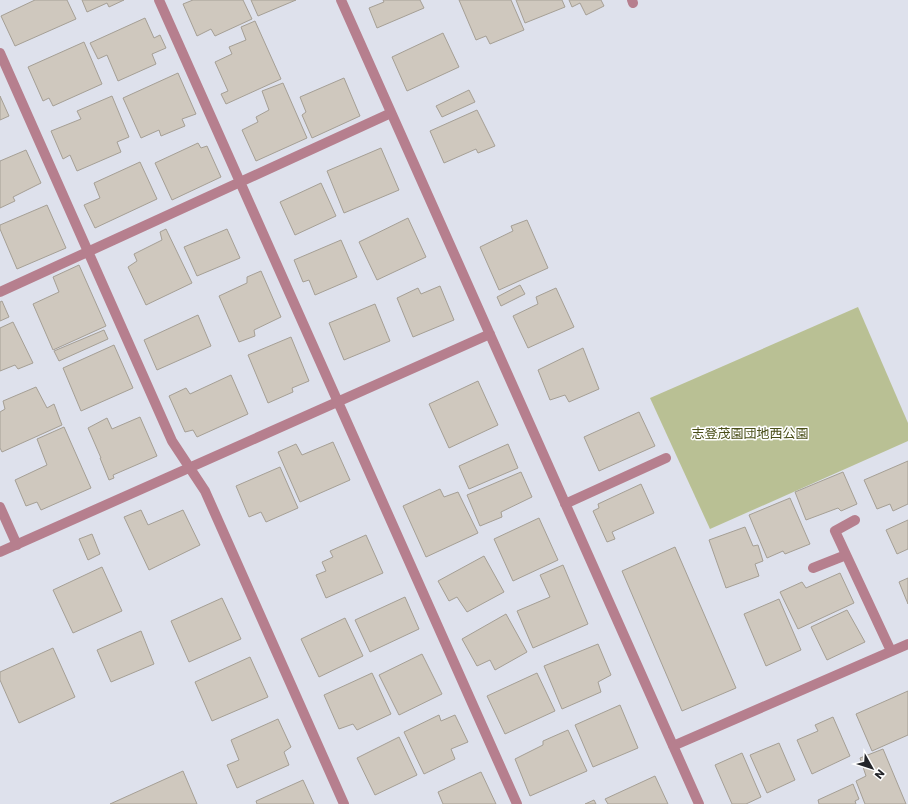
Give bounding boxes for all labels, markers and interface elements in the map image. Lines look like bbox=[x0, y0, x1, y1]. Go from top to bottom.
park label: 志登茂園団地西公園 bbox=[691, 424, 809, 443]
north arrow bbox=[852, 748, 892, 788]
text: N bbox=[871, 766, 889, 783]

